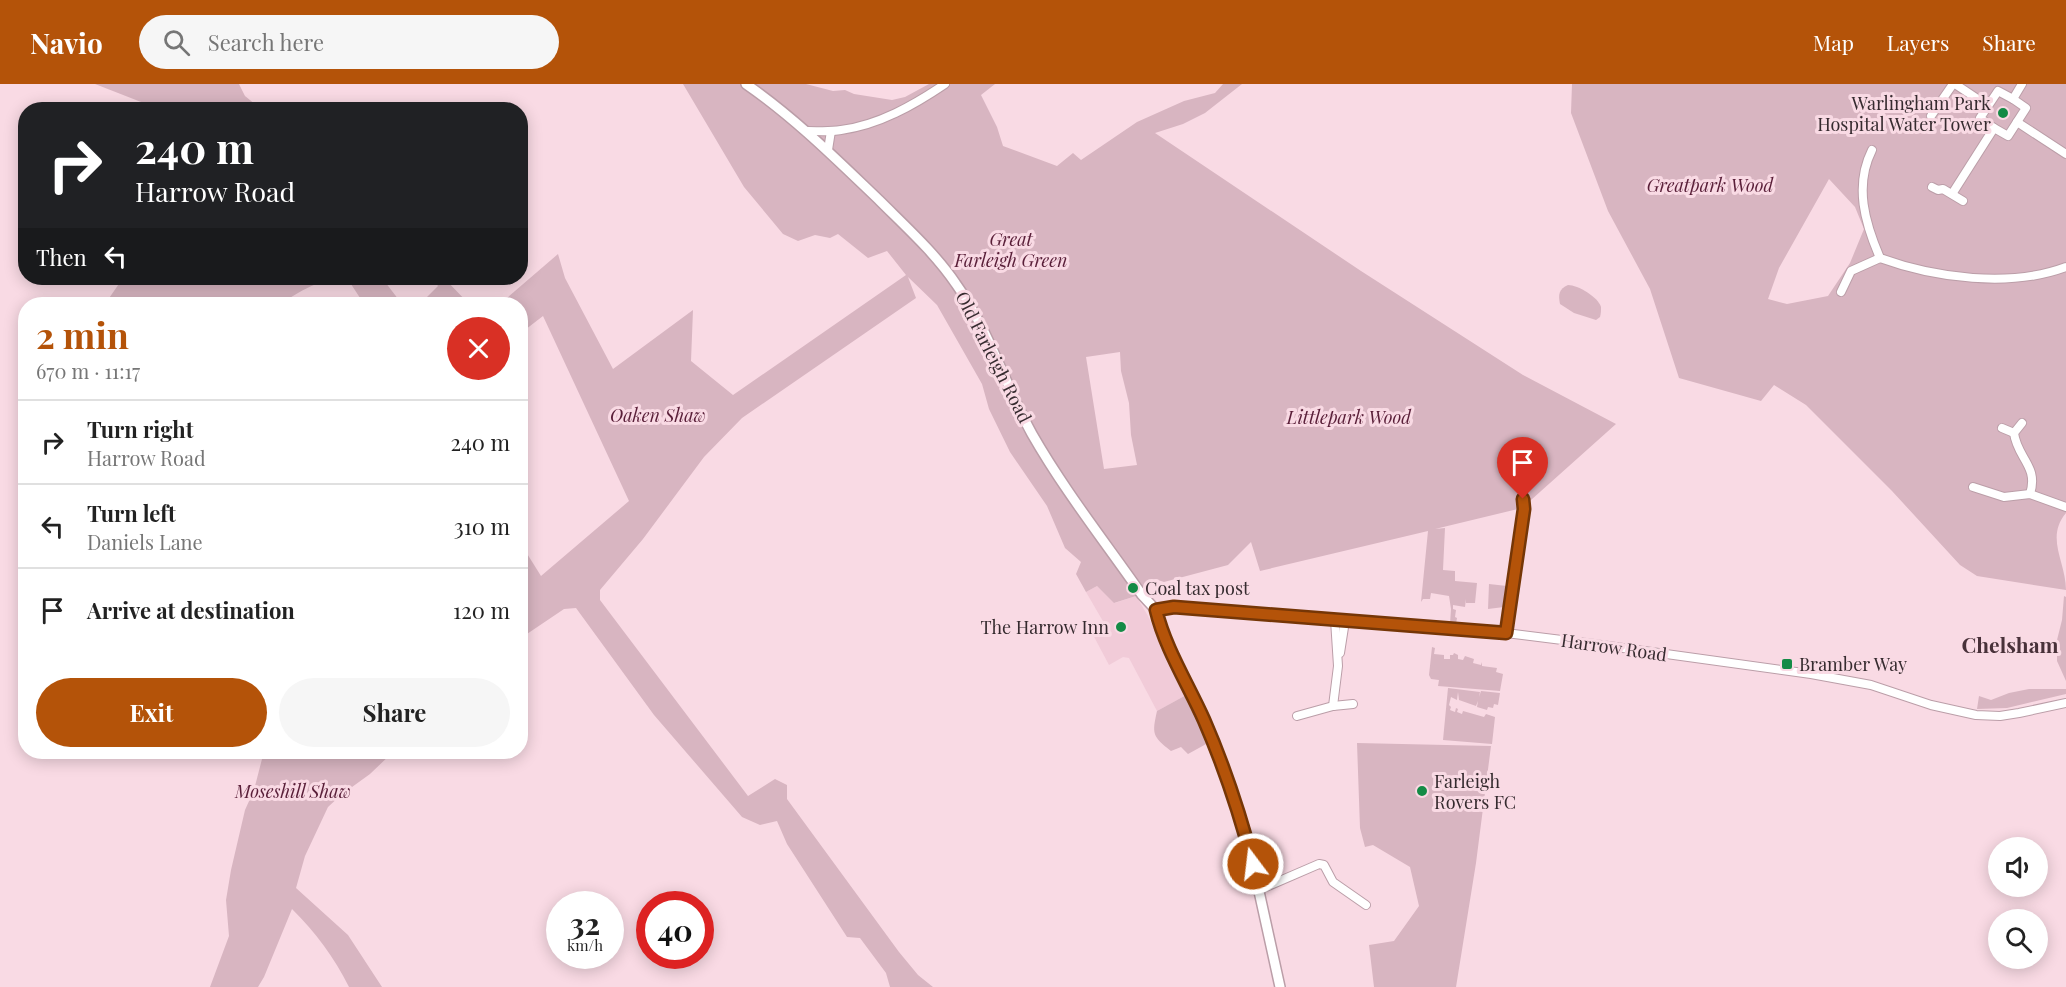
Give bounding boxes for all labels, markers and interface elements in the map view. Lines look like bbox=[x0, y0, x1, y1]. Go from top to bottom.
search box bbox=[139, 15, 559, 69]
text: Navio bbox=[30, 24, 103, 61]
icon: search bbox=[160, 26, 193, 59]
text: Search here bbox=[208, 27, 324, 57]
text: Map bbox=[1813, 28, 1854, 56]
text: Layers bbox=[1887, 28, 1949, 56]
text: Share bbox=[1982, 28, 2036, 56]
place label: Warlingham Park Hospital Water Tower bbox=[1817, 91, 1991, 136]
marker: Warlingham Park Hospital Water Tower bbox=[1996, 106, 2010, 120]
text: 240 m bbox=[135, 119, 254, 175]
icon: right bbox=[36, 126, 114, 204]
text: Harrow Road bbox=[135, 173, 295, 209]
park label: Greatpark Wood bbox=[1647, 173, 1775, 197]
park label: Great Farleigh Green bbox=[954, 227, 1067, 272]
icon: left bbox=[99, 240, 132, 273]
text: Then bbox=[36, 242, 87, 272]
street label: Old Farleigh Road bbox=[950, 287, 1038, 427]
text: 2 min bbox=[36, 310, 129, 358]
button: close bbox=[447, 317, 510, 380]
text: 670 m · 11:17 bbox=[36, 357, 140, 384]
park label: Oaken Shaw bbox=[610, 403, 706, 427]
park label: Littlepark Wood bbox=[1286, 405, 1412, 429]
text: Turn right bbox=[87, 414, 193, 444]
icon: right bbox=[36, 426, 69, 459]
text: 240 m bbox=[450, 427, 510, 457]
pin bbox=[1497, 437, 1548, 499]
text: Harrow Road bbox=[87, 444, 206, 471]
icon: arrive bbox=[1506, 446, 1539, 479]
text: Turn left bbox=[87, 498, 176, 528]
icon: left bbox=[36, 510, 69, 543]
text: 310 m bbox=[454, 511, 510, 541]
text: Daniels Lane bbox=[87, 528, 203, 555]
place label: Coal tax post bbox=[1145, 576, 1250, 600]
marker: Coal tax post bbox=[1126, 581, 1140, 595]
icon: arrive bbox=[36, 594, 69, 627]
text: Arrive at destination bbox=[87, 595, 295, 625]
text: 120 m bbox=[453, 595, 510, 625]
place label: The Harrow Inn bbox=[980, 615, 1109, 639]
marker: The Harrow Inn bbox=[1114, 620, 1128, 634]
street label: Harrow Road bbox=[1559, 628, 1669, 666]
district label: Chelsham bbox=[1961, 630, 2059, 658]
place label: Bramber Way bbox=[1799, 652, 1907, 676]
marker: Bramber Way bbox=[1780, 657, 1794, 671]
button: Exit bbox=[36, 678, 267, 747]
button: Share bbox=[279, 678, 510, 747]
place label: Farleigh Rovers FC bbox=[1434, 769, 1516, 814]
park label: Moseshill Shaw bbox=[234, 779, 351, 803]
marker: Farleigh Rovers FC bbox=[1415, 784, 1429, 798]
position arrow bbox=[1221, 832, 1285, 896]
map controls bbox=[1988, 837, 2048, 969]
button: sound bbox=[1988, 837, 2048, 897]
speed limit sign: 40 bbox=[636, 891, 714, 969]
text: 32 bbox=[570, 903, 600, 943]
button: search bbox=[1988, 909, 2048, 969]
text: km/h bbox=[567, 935, 603, 955]

